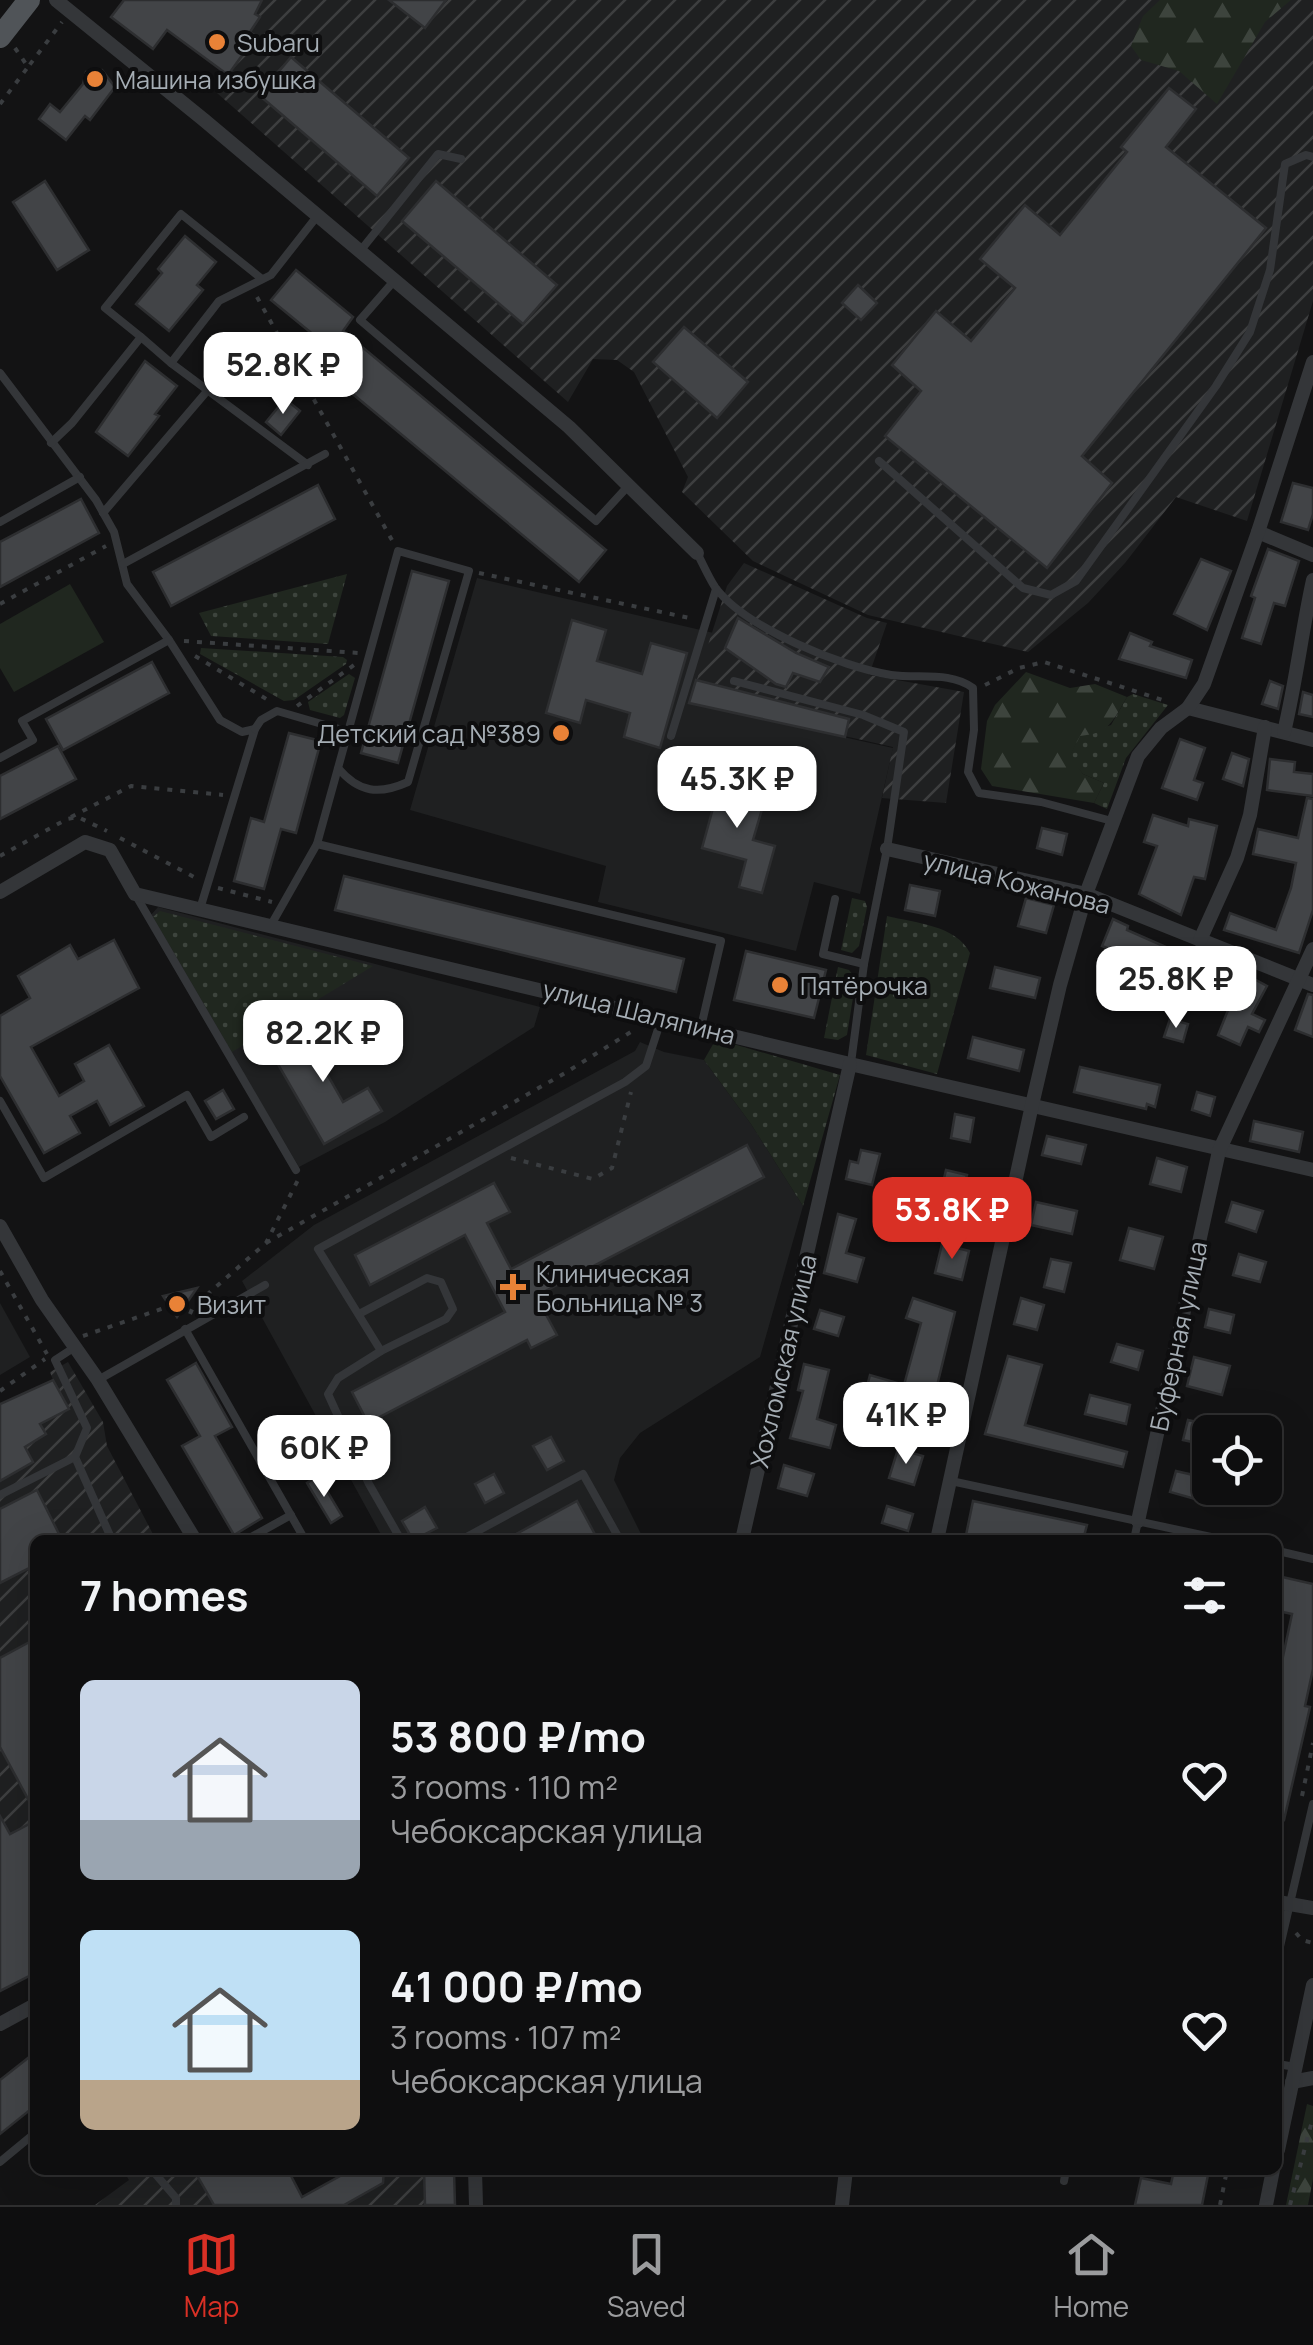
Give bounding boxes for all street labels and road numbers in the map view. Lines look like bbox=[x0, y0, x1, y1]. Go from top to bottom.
street label: улица Кожанова bbox=[920, 842, 1114, 922]
street label: улица Шаляпина bbox=[539, 971, 739, 1053]
street label: Буферная улица bbox=[1141, 1238, 1215, 1434]
street label: Хохломская улица bbox=[741, 1251, 825, 1471]

